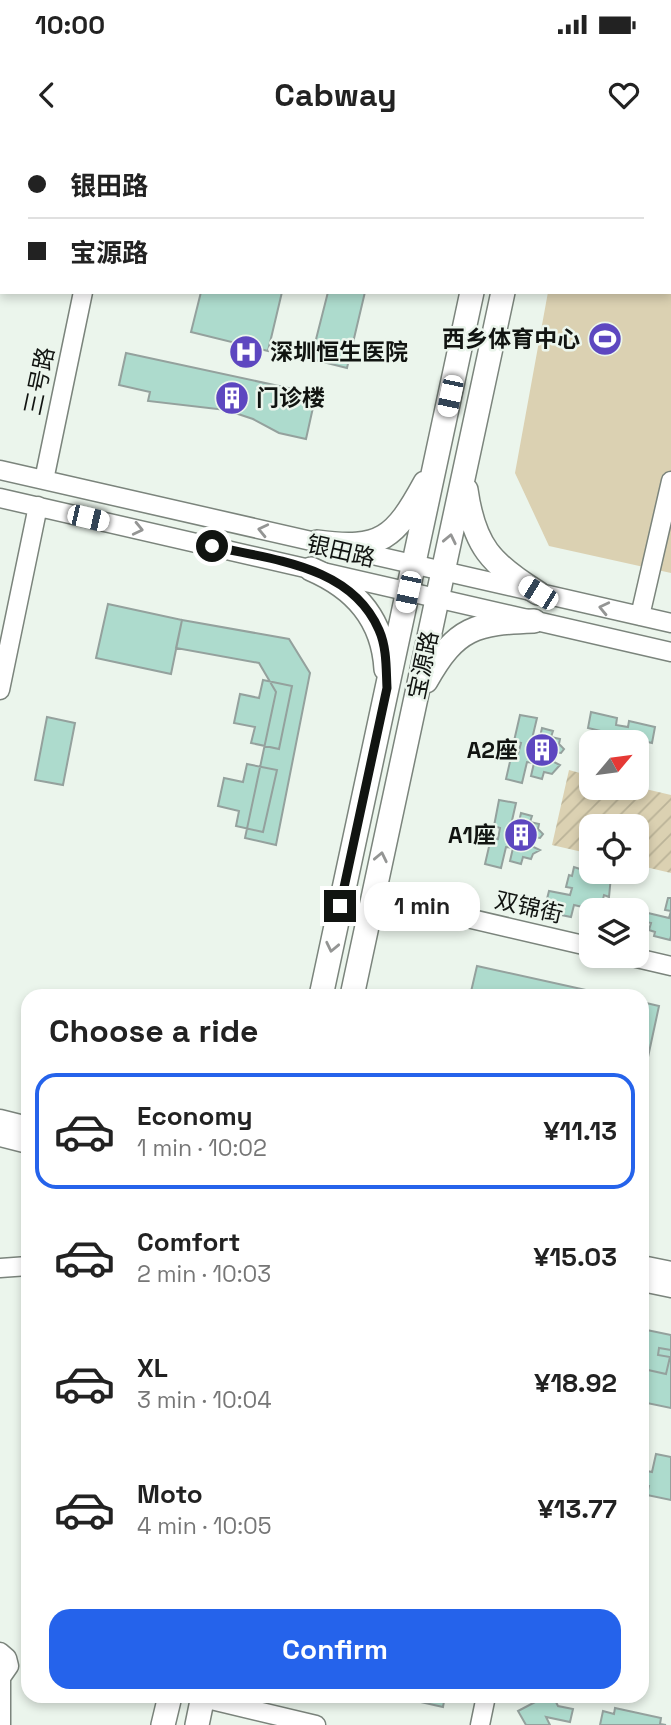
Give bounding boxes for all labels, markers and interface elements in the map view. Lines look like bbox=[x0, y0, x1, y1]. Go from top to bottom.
text: 10:00 bbox=[35, 8, 105, 42]
text: Cabway bbox=[274, 75, 397, 115]
icon: back bbox=[28, 76, 66, 114]
icon: heart bbox=[605, 76, 643, 114]
text: 银田路 bbox=[70, 169, 148, 203]
text: 宝源路 bbox=[70, 236, 148, 270]
sports icon: 西乡体育中心 bbox=[586, 320, 624, 358]
place label: 西乡体育中心 bbox=[442, 324, 580, 354]
hospital icon: 深圳恒生医院 bbox=[227, 333, 265, 371]
place label: 深圳恒生医院 bbox=[270, 337, 408, 367]
street label: 三号路 bbox=[17, 344, 61, 418]
car bbox=[436, 373, 465, 419]
building icon: 门诊楼 bbox=[213, 379, 251, 417]
place label: 门诊楼 bbox=[256, 383, 325, 413]
car bbox=[66, 503, 111, 533]
one-way arrow bbox=[132, 521, 144, 536]
one-way arrow bbox=[257, 524, 269, 538]
street label: 银田路 bbox=[304, 529, 378, 573]
route start bbox=[196, 530, 228, 562]
one-way arrow bbox=[442, 533, 456, 545]
car bbox=[394, 569, 423, 615]
car bbox=[515, 573, 562, 613]
one-way arrow bbox=[599, 602, 611, 616]
street label: 宝源路 bbox=[401, 628, 445, 702]
north arrow bbox=[579, 730, 649, 800]
map controls bbox=[579, 730, 649, 968]
building icon: A2座 bbox=[523, 731, 561, 769]
place label: A2座 bbox=[467, 735, 518, 765]
button: locate bbox=[579, 814, 649, 884]
building icon: A1座 bbox=[502, 816, 540, 854]
place label: A1座 bbox=[448, 820, 496, 850]
one-way arrow bbox=[373, 851, 388, 863]
callout: 1 min bbox=[364, 882, 480, 930]
street label: 双锦街 bbox=[492, 885, 566, 929]
route end bbox=[324, 890, 356, 922]
text: 1 min bbox=[394, 891, 450, 921]
button: layers bbox=[579, 898, 649, 968]
one-way arrow bbox=[325, 941, 340, 953]
text: Choose a ride bbox=[49, 1011, 259, 1051]
text: Economy bbox=[137, 1099, 253, 1133]
icon: car bbox=[53, 1100, 116, 1163]
text: ¥11.13 bbox=[543, 1114, 617, 1148]
text: 1 min · 10:02 bbox=[137, 1133, 267, 1163]
text: Comfort bbox=[137, 1225, 240, 1259]
icon: car bbox=[53, 1226, 116, 1289]
text: ¥15.03 bbox=[533, 1240, 617, 1274]
text: 2 min · 10:03 bbox=[137, 1259, 271, 1289]
text: XL bbox=[137, 1351, 168, 1385]
icon: car bbox=[53, 1352, 116, 1415]
text: ¥18.92 bbox=[534, 1366, 617, 1400]
text: 3 min · 10:04 bbox=[137, 1385, 272, 1415]
text: Moto bbox=[137, 1477, 203, 1511]
icon: car bbox=[53, 1478, 116, 1541]
text: ¥13.77 bbox=[538, 1492, 617, 1526]
text: 4 min · 10:05 bbox=[137, 1511, 272, 1541]
button: Confirm bbox=[49, 1609, 621, 1689]

